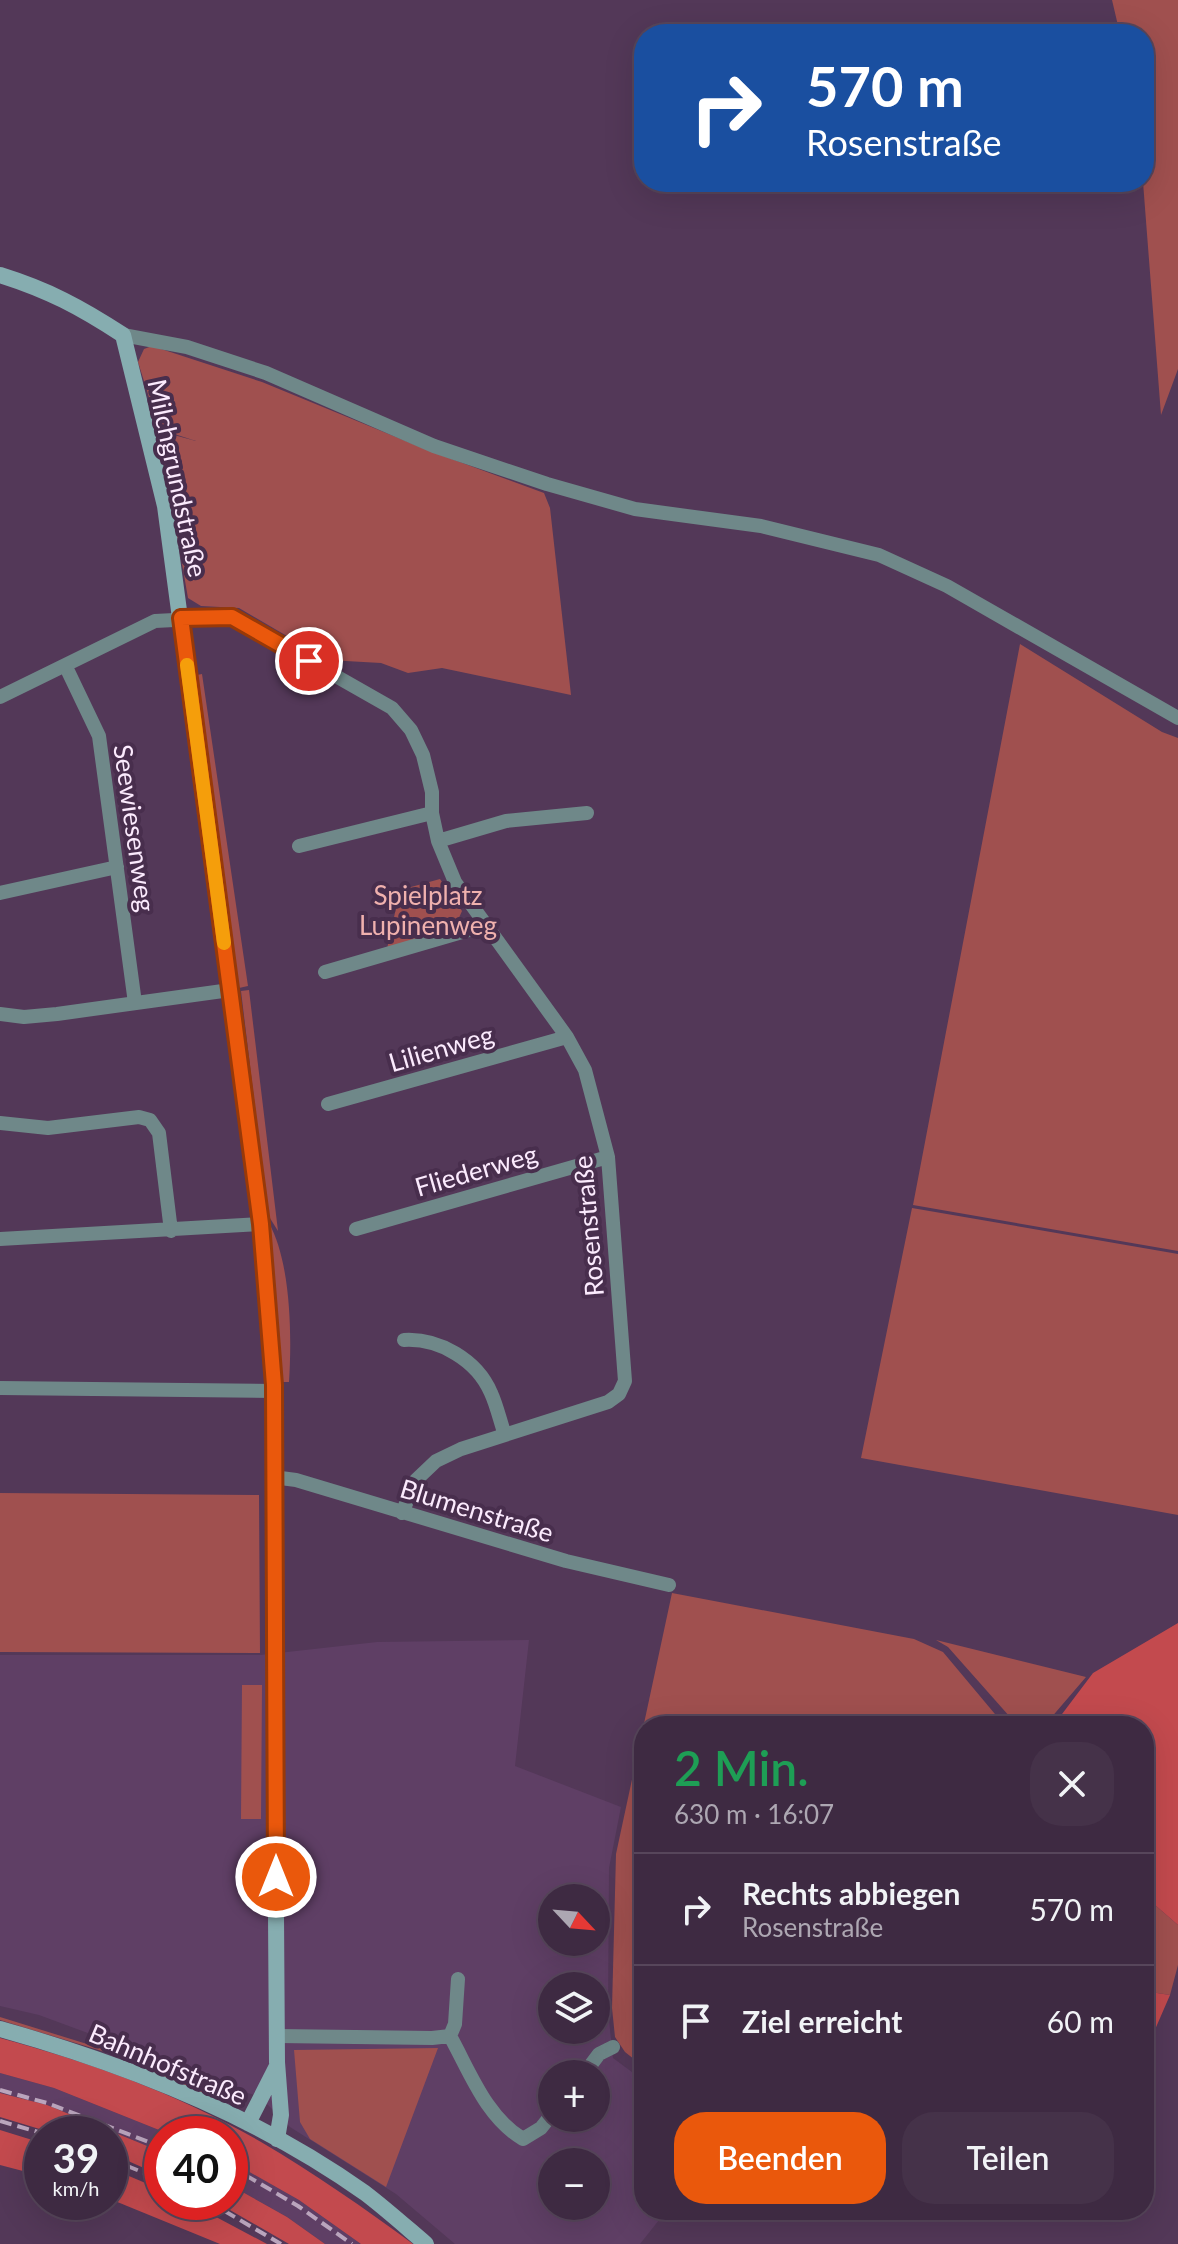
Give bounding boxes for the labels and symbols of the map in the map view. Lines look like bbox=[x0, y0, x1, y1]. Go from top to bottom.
street label: Milchgrundstraße bbox=[141, 376, 215, 580]
pin bbox=[275, 627, 343, 695]
street label: Seewiesenweg bbox=[107, 742, 163, 914]
park label: Spielplatz Lupinenweg bbox=[359, 879, 497, 941]
street label: Lilienweg bbox=[385, 1018, 497, 1078]
street label: Fliederweg bbox=[411, 1137, 541, 1203]
street label: Rosenstraße bbox=[566, 1154, 610, 1298]
street label: Blumenstraße bbox=[397, 1472, 557, 1548]
position arrow bbox=[234, 1835, 318, 1919]
north arrow bbox=[538, 1884, 610, 1956]
street label: Bahnhofstraße bbox=[84, 2016, 252, 2112]
speed limit sign: 40 bbox=[144, 2116, 248, 2220]

